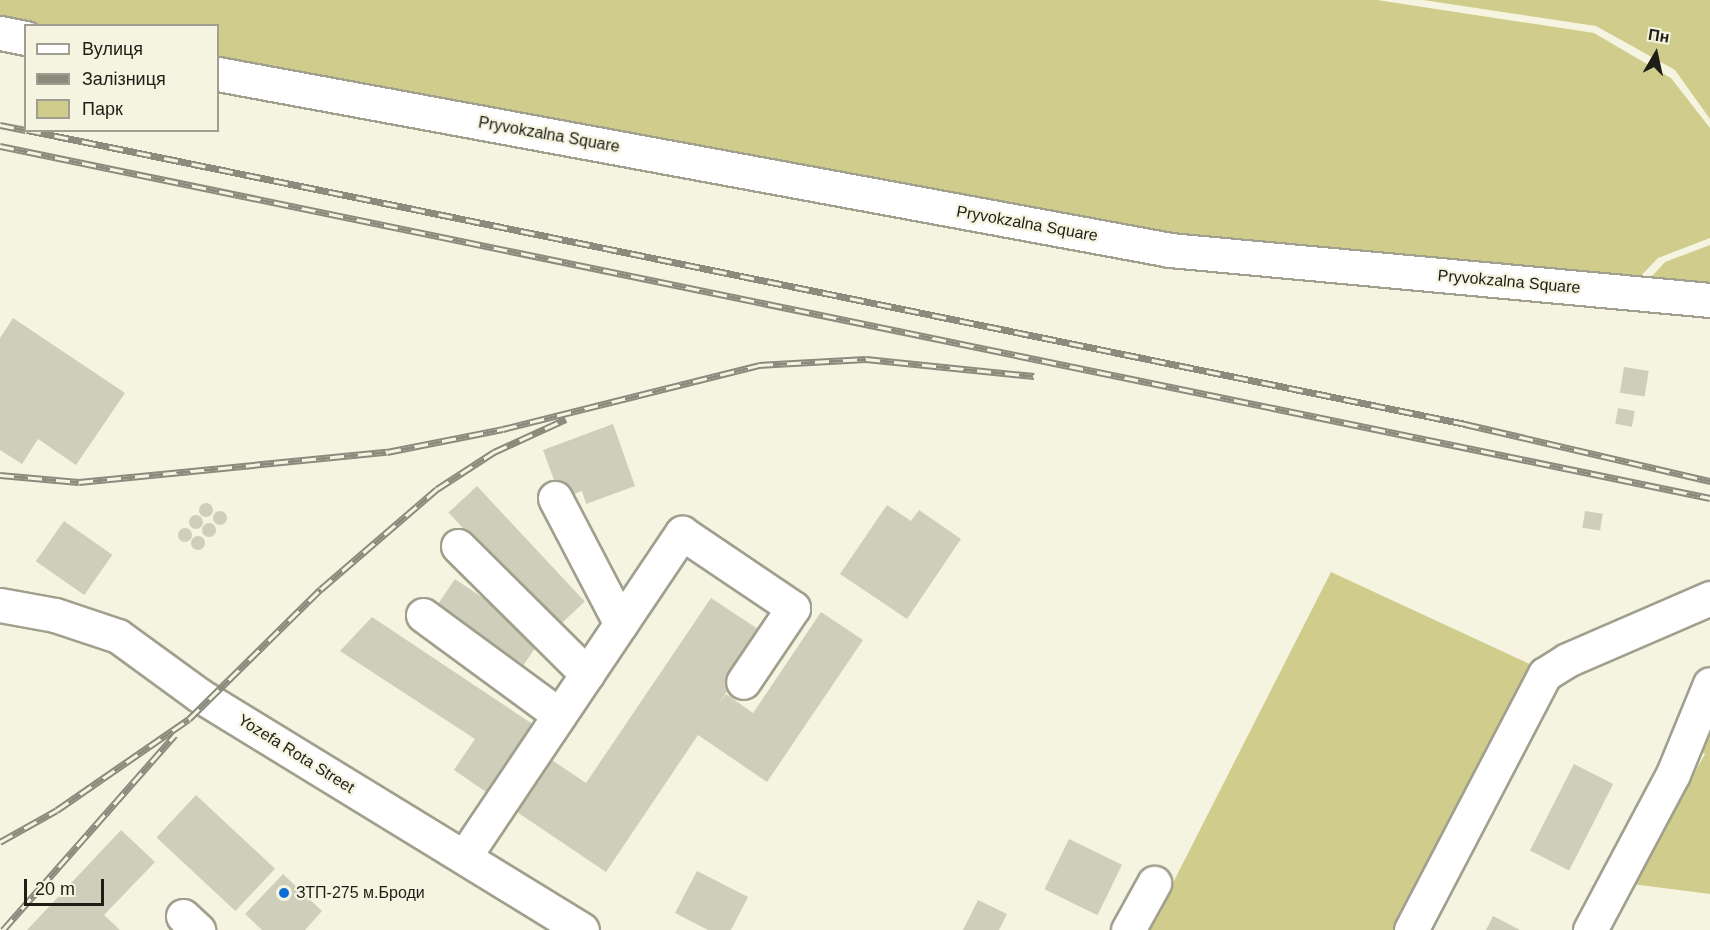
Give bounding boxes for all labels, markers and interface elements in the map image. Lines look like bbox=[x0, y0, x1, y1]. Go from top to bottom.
legend bbox=[24, 24, 219, 132]
north arrow bbox=[1626, 24, 1686, 84]
text: Пн bbox=[1647, 26, 1671, 46]
text: Вулиця bbox=[82, 39, 143, 59]
text: Залізниця bbox=[82, 69, 166, 89]
text: Парк bbox=[82, 99, 123, 119]
street label: Pryvokzalna Square bbox=[477, 113, 621, 157]
street label: Pryvokzalna Square bbox=[955, 202, 1099, 246]
street label: Pryvokzalna Square bbox=[1437, 266, 1581, 298]
street label: Yozefa Rota Street bbox=[234, 710, 358, 798]
scale bar bbox=[27, 867, 106, 905]
text: 20 m bbox=[35, 879, 75, 899]
place label: ЗТП-275 м.Броди bbox=[296, 883, 425, 903]
marker: ЗТП-275 м.Броди bbox=[277, 886, 291, 900]

